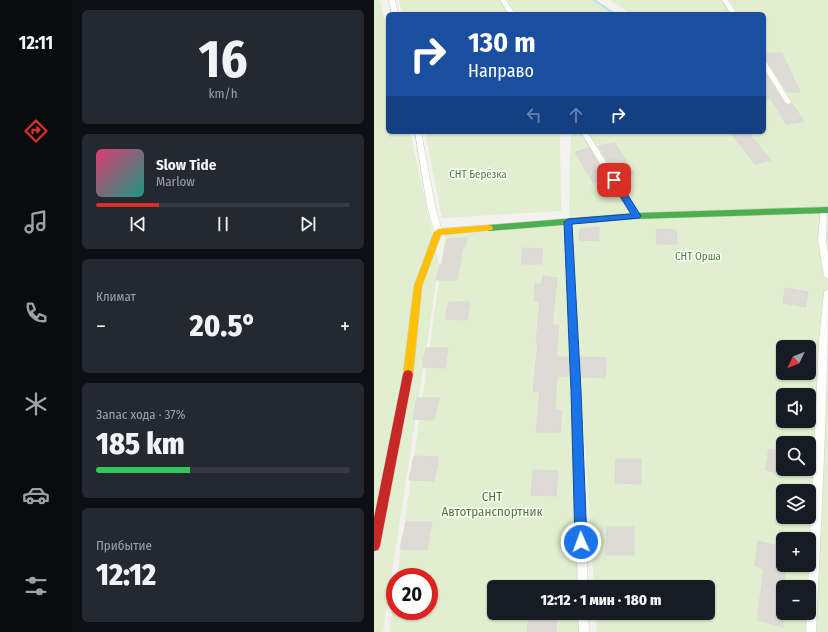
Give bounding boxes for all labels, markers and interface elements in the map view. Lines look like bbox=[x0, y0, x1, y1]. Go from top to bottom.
text: 130 m bbox=[468, 26, 536, 59]
text: 16 bbox=[198, 28, 248, 91]
icon: right bbox=[402, 28, 454, 80]
text: 12:11 bbox=[19, 32, 53, 54]
text: Направо bbox=[468, 60, 534, 82]
text: km/h bbox=[209, 86, 238, 101]
icon: left bbox=[523, 104, 545, 126]
icon: ahead bbox=[565, 104, 587, 126]
icon: right bbox=[607, 104, 629, 126]
icon: directions bbox=[22, 117, 50, 145]
text: Slow Tide bbox=[156, 156, 216, 174]
pin bbox=[597, 163, 631, 197]
park label: СНТ Берёзка bbox=[449, 168, 507, 181]
icon: arrive bbox=[603, 169, 625, 191]
text: Marlow bbox=[156, 174, 195, 189]
icon: music bbox=[22, 208, 50, 236]
icon: previous bbox=[127, 213, 149, 235]
icon: pause bbox=[212, 213, 234, 235]
icon: next bbox=[297, 213, 319, 235]
park label: СНТ Орша bbox=[675, 250, 721, 263]
text: Климат bbox=[96, 289, 136, 304]
icon: phone bbox=[22, 299, 50, 327]
text: 20.5° bbox=[190, 308, 256, 344]
text: − bbox=[96, 313, 106, 340]
text: + bbox=[340, 313, 350, 340]
north arrow bbox=[776, 340, 816, 380]
map controls bbox=[776, 340, 816, 620]
button: sound bbox=[776, 388, 816, 428]
icon: climate bbox=[22, 390, 50, 418]
text: Запас хода · 37% bbox=[96, 407, 185, 422]
text: 185 km bbox=[96, 426, 185, 462]
button: search bbox=[776, 436, 816, 476]
icon: car bbox=[22, 481, 50, 509]
button: layers bbox=[776, 484, 816, 524]
park label: СНТ Автотранспортник bbox=[441, 489, 543, 519]
position arrow bbox=[560, 521, 602, 563]
button: + bbox=[776, 532, 816, 572]
text: Прибытие bbox=[96, 538, 152, 553]
text: 12:12 bbox=[96, 557, 156, 593]
speed limit sign: 20 bbox=[386, 568, 438, 620]
icon: filters bbox=[22, 572, 50, 600]
button: − bbox=[776, 580, 816, 620]
text: 12:12 · 1 мин · 180 m bbox=[541, 591, 661, 609]

